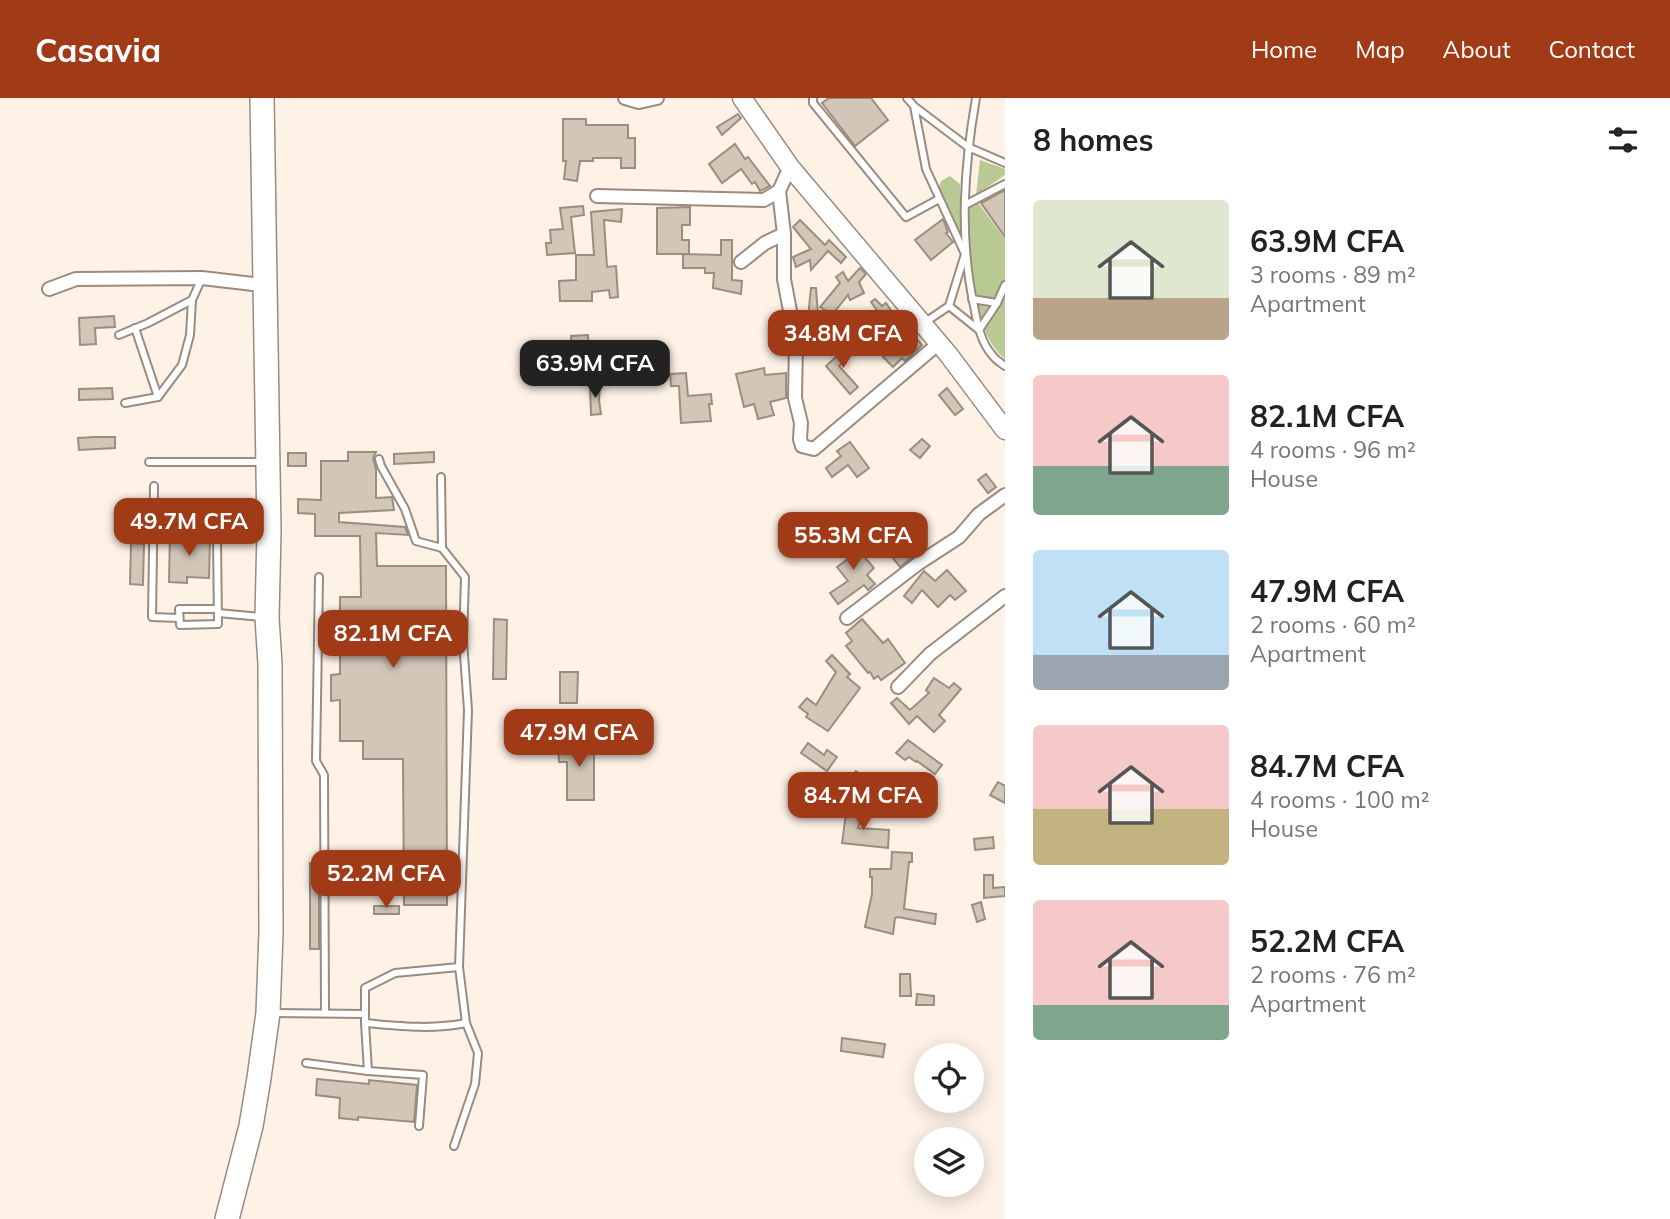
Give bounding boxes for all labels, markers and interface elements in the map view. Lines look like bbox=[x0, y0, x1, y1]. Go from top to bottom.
text: Casavia bbox=[35, 29, 161, 70]
text: Home bbox=[1251, 34, 1317, 64]
text: Map bbox=[1355, 34, 1405, 64]
text: About bbox=[1443, 34, 1511, 64]
text: Contact bbox=[1549, 34, 1635, 64]
text: 8 homes bbox=[1033, 121, 1154, 159]
icon: filters bbox=[1604, 121, 1642, 159]
text: 63.9M CFA bbox=[1250, 222, 1404, 260]
icon: home bbox=[1089, 228, 1173, 312]
text: 3 rooms · 89 m² bbox=[1250, 260, 1416, 289]
text: Apartment bbox=[1250, 289, 1366, 318]
pin: 34.8M CFA bbox=[763, 310, 923, 370]
text: 34.8M CFA bbox=[784, 318, 902, 347]
pin: 63.9M CFA bbox=[515, 341, 675, 400]
text: 63.9M CFA bbox=[536, 348, 654, 377]
text: 82.1M CFA bbox=[1250, 397, 1404, 435]
icon: home bbox=[1089, 403, 1173, 487]
text: 4 rooms · 96 m² bbox=[1250, 435, 1416, 464]
text: House bbox=[1250, 464, 1318, 493]
pin: 49.7M CFA bbox=[109, 498, 269, 558]
text: 49.7M CFA bbox=[130, 506, 248, 535]
pin: 55.3M CFA bbox=[773, 512, 933, 572]
text: 55.3M CFA bbox=[794, 520, 912, 549]
text: 47.9M CFA bbox=[1250, 572, 1404, 610]
icon: home bbox=[1089, 578, 1173, 662]
pin: 82.1M CFA bbox=[313, 610, 473, 670]
text: 2 rooms · 60 m² bbox=[1250, 610, 1416, 639]
text: 82.1M CFA bbox=[334, 618, 452, 647]
text: Apartment bbox=[1250, 639, 1366, 668]
pin: 47.9M CFA bbox=[499, 710, 659, 769]
text: 47.9M CFA bbox=[520, 717, 638, 746]
text: 84.7M CFA bbox=[1250, 747, 1404, 785]
icon: home bbox=[1089, 753, 1173, 837]
pin: 84.7M CFA bbox=[783, 772, 943, 832]
text: 84.7M CFA bbox=[804, 780, 922, 809]
text: 4 rooms · 100 m² bbox=[1250, 785, 1430, 814]
text: House bbox=[1250, 814, 1318, 843]
pin: 52.2M CFA bbox=[306, 850, 466, 910]
text: 52.2M CFA bbox=[327, 858, 445, 887]
text: 52.2M CFA bbox=[1250, 922, 1404, 960]
icon: home bbox=[1089, 928, 1173, 1012]
text: 2 rooms · 76 m² bbox=[1250, 960, 1416, 989]
text: Apartment bbox=[1250, 989, 1366, 1018]
map controls bbox=[914, 1043, 984, 1197]
button: locate bbox=[914, 1043, 984, 1113]
button: layers bbox=[914, 1127, 984, 1197]

